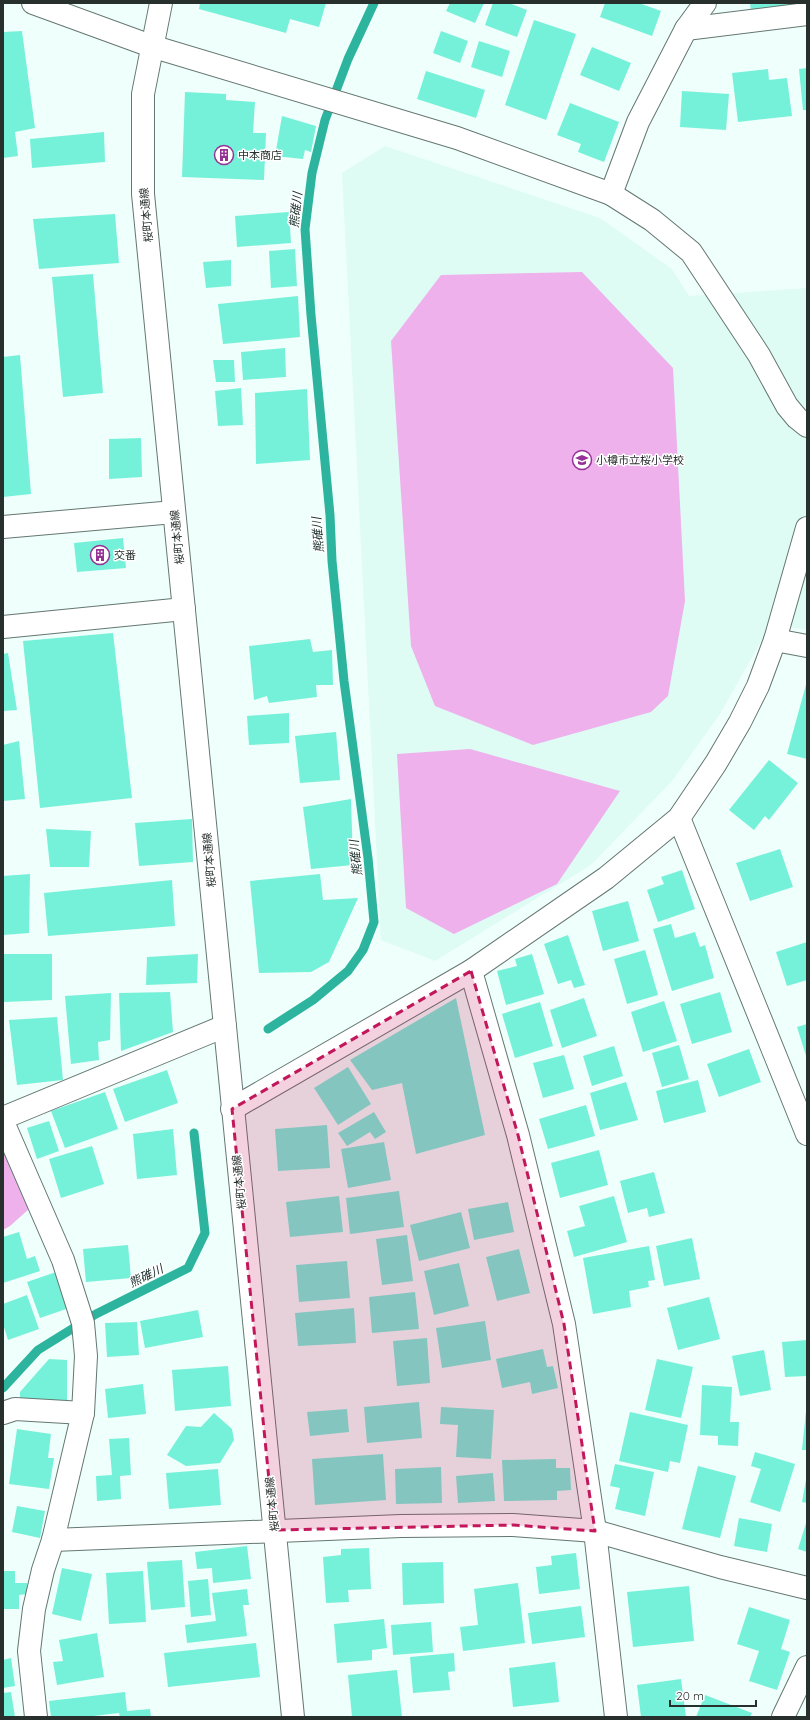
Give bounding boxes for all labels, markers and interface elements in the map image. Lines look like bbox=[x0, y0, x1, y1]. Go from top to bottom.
building icon: 中本商店 bbox=[213, 144, 235, 166]
place label: 中本商店 bbox=[238, 148, 282, 162]
street label: 桜町本通線 bbox=[137, 187, 155, 243]
water label: 熊碓川 bbox=[286, 189, 305, 229]
school or university icon: 小樽市立桜小学校 bbox=[571, 449, 593, 471]
place label: 小樽市立桜小学校 bbox=[596, 453, 684, 467]
street label: 桜町本通線 bbox=[167, 509, 187, 565]
water label: 熊碓川 bbox=[308, 514, 327, 554]
building icon: 交番 bbox=[89, 544, 111, 566]
place label: 交番 bbox=[114, 548, 136, 562]
street label: 桜町本通線 bbox=[200, 832, 218, 888]
water label: 熊碓川 bbox=[346, 837, 365, 877]
street label: 桜町本通線 bbox=[229, 1154, 249, 1210]
water label: 熊碓川 bbox=[126, 1260, 167, 1290]
street label: 桜町本通線 bbox=[262, 1476, 282, 1532]
scale bar bbox=[670, 1682, 756, 1708]
text: 20 m bbox=[676, 1688, 704, 1703]

